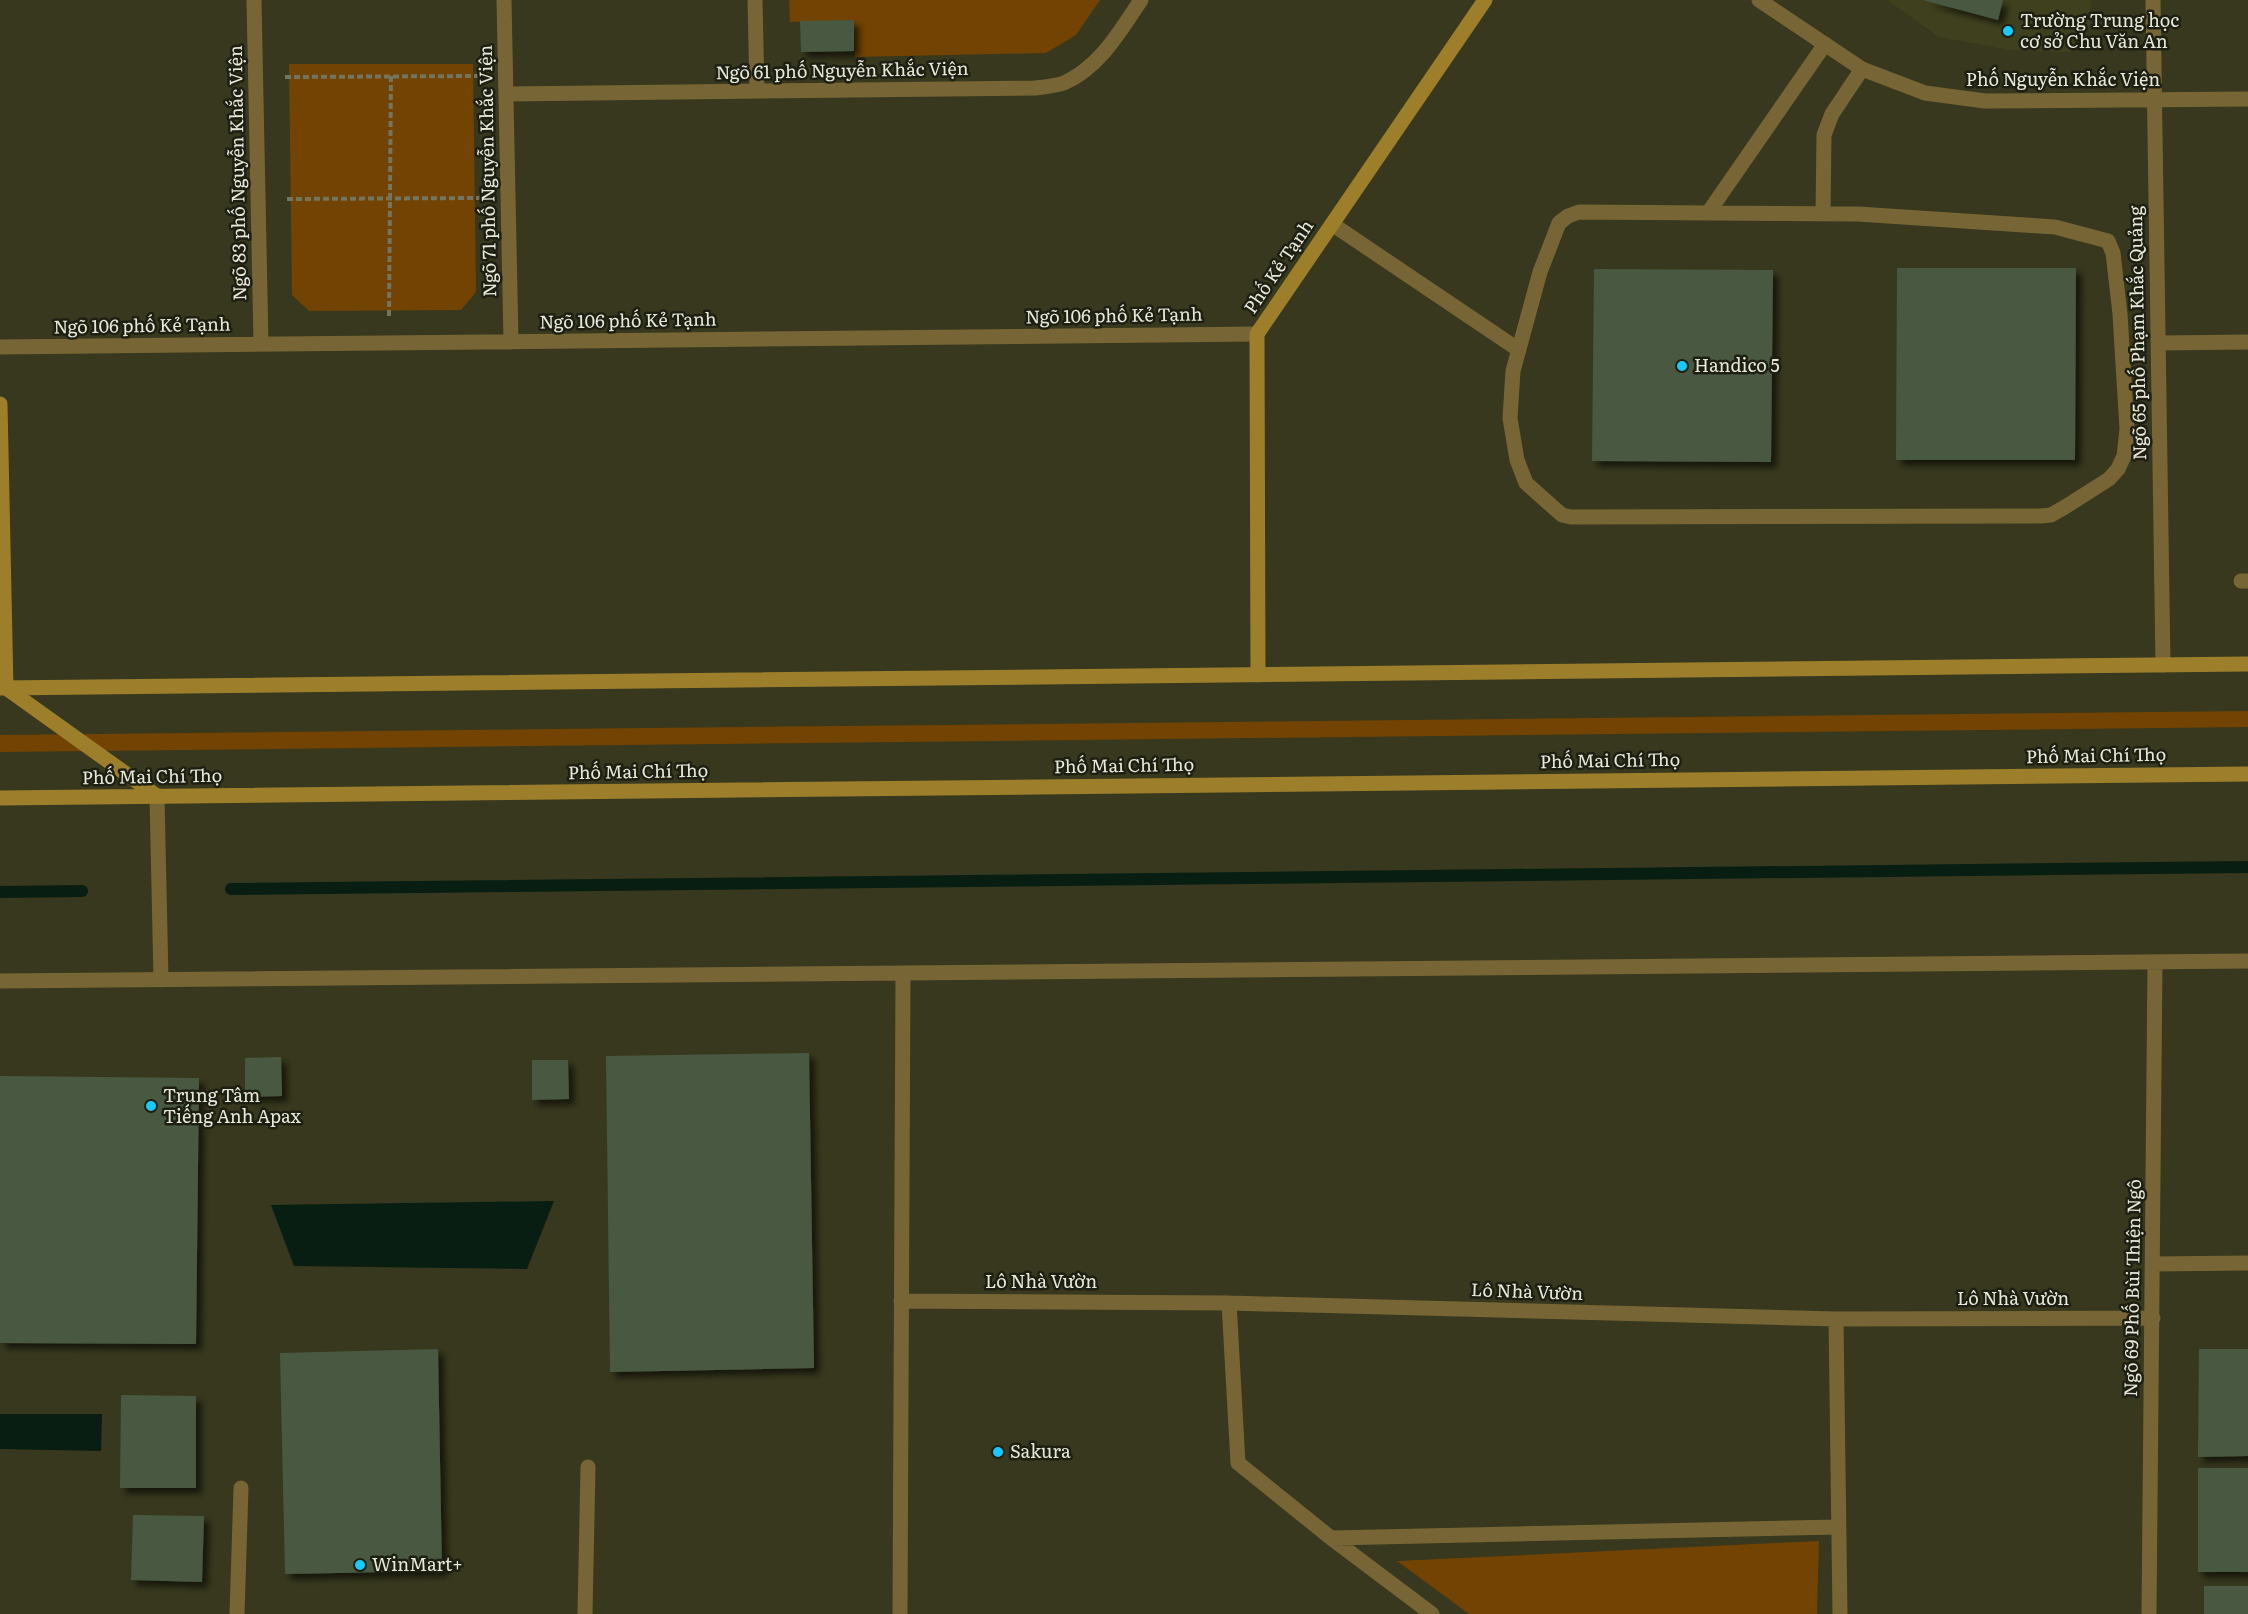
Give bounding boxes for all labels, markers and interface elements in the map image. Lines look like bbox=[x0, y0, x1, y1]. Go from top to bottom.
place label: Trường Trung học cơ sở Chu Văn An bbox=[2020, 6, 2179, 54]
marker: Trường Trung học cơ sở Chu Văn An bbox=[2001, 24, 2015, 38]
street label: Ngõ 83 phố Nguyễn Khắc Viện bbox=[221, 45, 252, 301]
street label: Ngõ 71 phố Nguyễn Khắc Viện bbox=[471, 45, 502, 297]
street label: Ngõ 61 phố Nguyễn Khắc Viện bbox=[715, 54, 969, 85]
street label: Phố Nguyễn Khắc Viện bbox=[1966, 65, 2160, 92]
street label: Ngõ 65 phố Phạm Khắc Quảng bbox=[2121, 204, 2152, 461]
street label: Phố Kẻ Tạnh bbox=[1236, 214, 1319, 319]
street label: Ngõ 106 phố Kẻ Tạnh bbox=[1025, 299, 1203, 330]
street label: Ngõ 106 phố Kẻ Tạnh bbox=[539, 304, 717, 335]
street label: Ngõ 106 phố Kẻ Tạnh bbox=[53, 309, 231, 340]
place label: Handico 5 bbox=[1694, 351, 1780, 378]
marker: Handico 5 bbox=[1675, 359, 1689, 373]
street label: Phố Mai Chí Thọ bbox=[2026, 740, 2166, 769]
street label: Phố Mai Chí Thọ bbox=[1540, 745, 1680, 774]
street label: Phố Mai Chí Thọ bbox=[1054, 750, 1194, 779]
street label: Phố Mai Chí Thọ bbox=[568, 756, 708, 785]
street label: Phố Mai Chí Thọ bbox=[82, 761, 222, 790]
place label: Trung Tâm Tiếng Anh Apax bbox=[163, 1081, 302, 1129]
marker: Trung Tâm Tiếng Anh Apax bbox=[144, 1099, 158, 1113]
street label: Ngõ 69 Phố Bùi Thiện Ngô bbox=[2116, 1179, 2147, 1397]
street label: Lô Nhà Vườn bbox=[985, 1267, 1097, 1294]
street label: Lô Nhà Vườn bbox=[1471, 1275, 1584, 1306]
street label: Lô Nhà Vườn bbox=[1957, 1284, 2069, 1311]
place label: Sakura bbox=[1010, 1437, 1071, 1464]
marker: Sakura bbox=[991, 1445, 1005, 1459]
place label: WinMart+ bbox=[372, 1550, 463, 1577]
marker: WinMart+ bbox=[353, 1558, 367, 1572]

